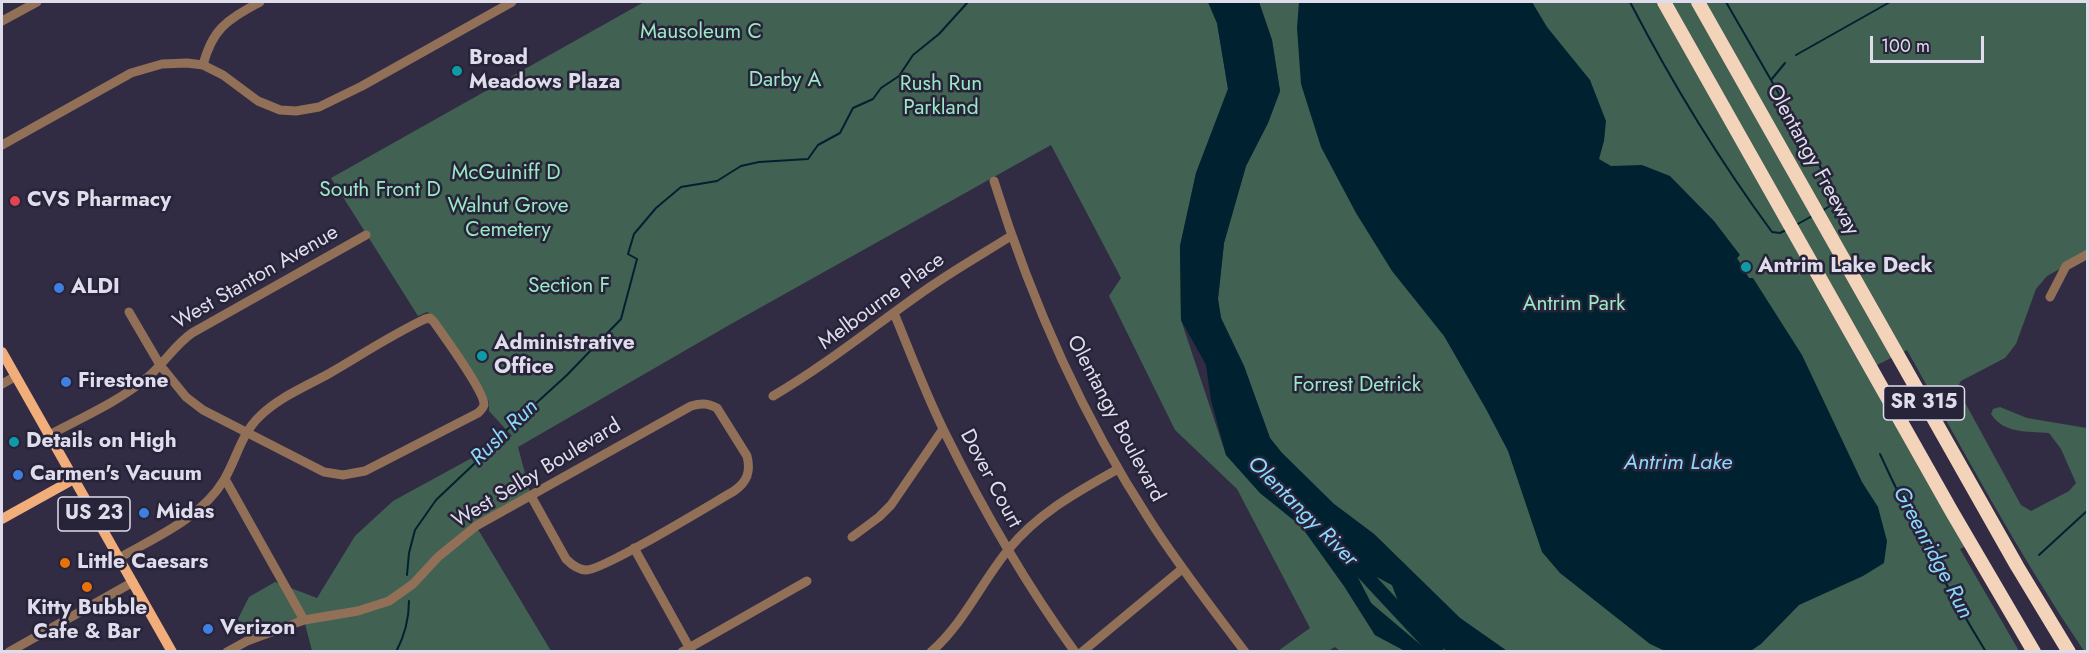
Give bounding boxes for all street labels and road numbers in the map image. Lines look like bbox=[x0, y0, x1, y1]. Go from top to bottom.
street label: Olentangy Freeway bbox=[1760, 80, 1864, 240]
street label: West Stanton Avenue bbox=[169, 220, 343, 336]
street label: Melbourne Place bbox=[814, 248, 950, 356]
street label: Olentangy Boulevard bbox=[1060, 331, 1170, 507]
road number: SR 315 bbox=[1884, 386, 1964, 420]
street label: West Selby Boulevard bbox=[448, 414, 626, 534]
street label: Dover Court bbox=[954, 425, 1026, 533]
road number: US 23 bbox=[58, 497, 130, 531]

